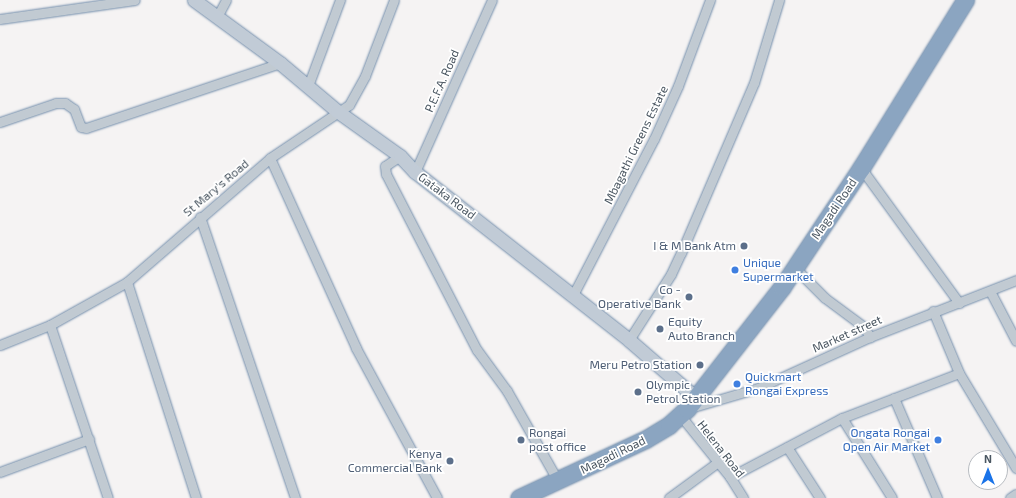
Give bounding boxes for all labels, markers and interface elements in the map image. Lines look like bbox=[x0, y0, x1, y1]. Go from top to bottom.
street label: P.E.F.A. Road bbox=[422, 47, 462, 115]
street label: Mbagathi Greens Estate bbox=[601, 83, 671, 207]
street label: St Mary's Road bbox=[180, 156, 252, 220]
street label: Gataka Road bbox=[415, 170, 479, 222]
street label: Magadi Road bbox=[808, 176, 860, 242]
place label: I & M Bank Atm bbox=[653, 239, 736, 253]
marker: I & M Bank Atm bbox=[739, 241, 749, 251]
place label: Unique Supermarket bbox=[743, 256, 814, 284]
marker: Unique Supermarket bbox=[730, 265, 740, 275]
place label: Co - Operative Bank bbox=[598, 283, 681, 311]
marker: Co - Operative Bank bbox=[684, 292, 694, 302]
street label: Market street bbox=[810, 312, 884, 356]
place label: Equity Auto Branch bbox=[668, 315, 735, 343]
marker: Equity Auto Branch bbox=[655, 324, 665, 334]
place label: Meru Petro Station bbox=[589, 358, 692, 372]
marker: Meru Petro Station bbox=[695, 360, 705, 370]
place label: Quickmart Rongai Express bbox=[745, 370, 828, 398]
place label: Olympic Petrol Station bbox=[646, 378, 721, 406]
marker: Quickmart Rongai Express bbox=[732, 379, 742, 389]
marker: Olympic Petrol Station bbox=[633, 387, 643, 397]
street label: Helena Road bbox=[694, 418, 748, 480]
place label: Rongai post office bbox=[529, 426, 586, 454]
place label: Ongata Rongai Open Air Market bbox=[842, 426, 930, 454]
street label: Magadi Road bbox=[578, 433, 648, 477]
marker: Rongai post office bbox=[516, 435, 526, 445]
marker: Ongata Rongai Open Air Market bbox=[933, 435, 943, 445]
place label: Kenya Commercial Bank bbox=[347, 447, 442, 475]
north arrow bbox=[968, 450, 1008, 490]
text: N bbox=[984, 452, 992, 465]
marker: Kenya Commercial Bank bbox=[445, 456, 455, 466]

